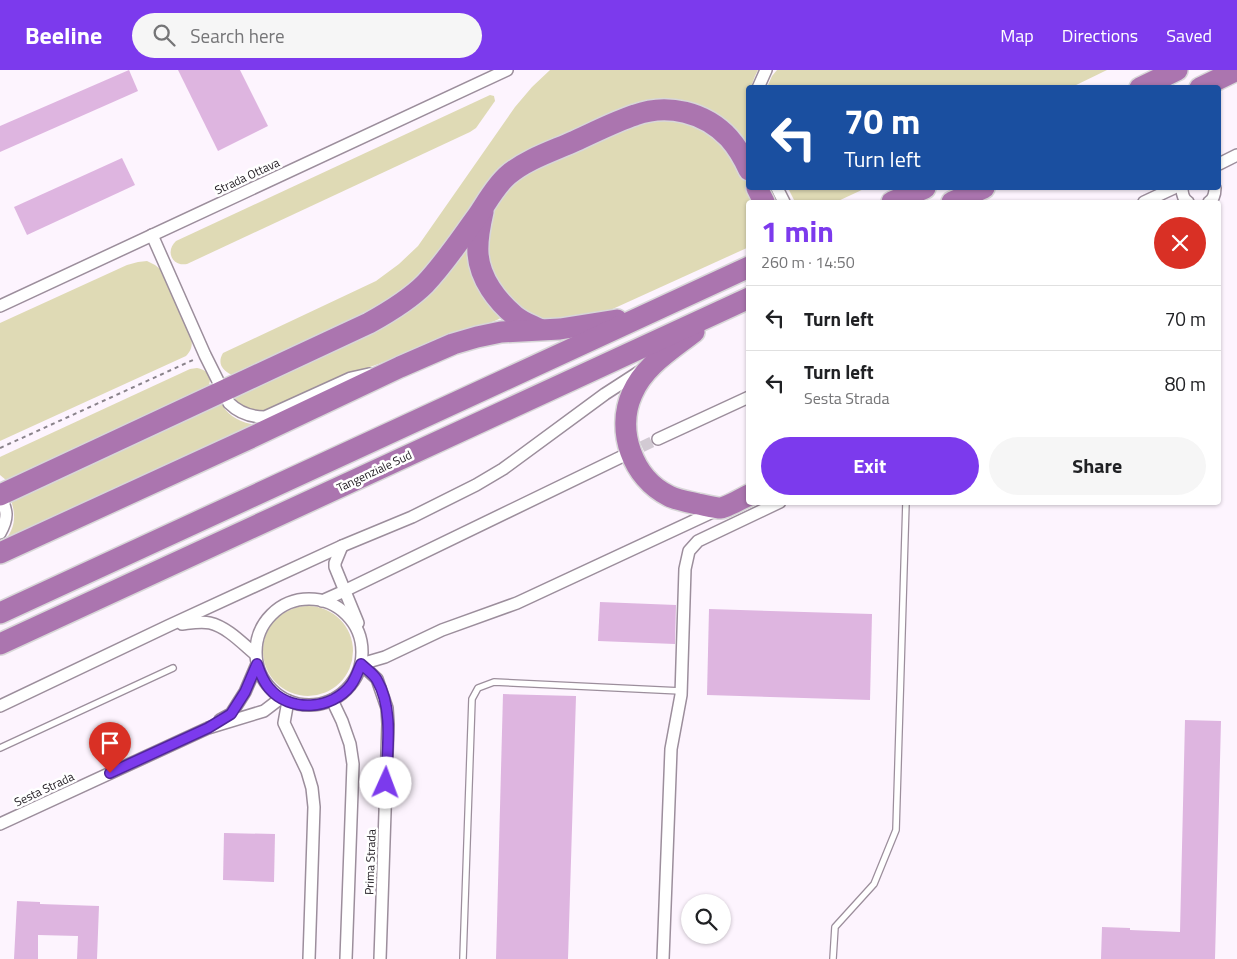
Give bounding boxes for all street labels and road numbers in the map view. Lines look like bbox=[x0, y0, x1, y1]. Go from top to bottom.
street label: Strada Ottava bbox=[211, 153, 283, 199]
street label: Tangenziale Sud bbox=[333, 445, 415, 497]
street label: Sesta Strada bbox=[11, 767, 77, 811]
street label: Prima Strada bbox=[359, 829, 381, 895]

